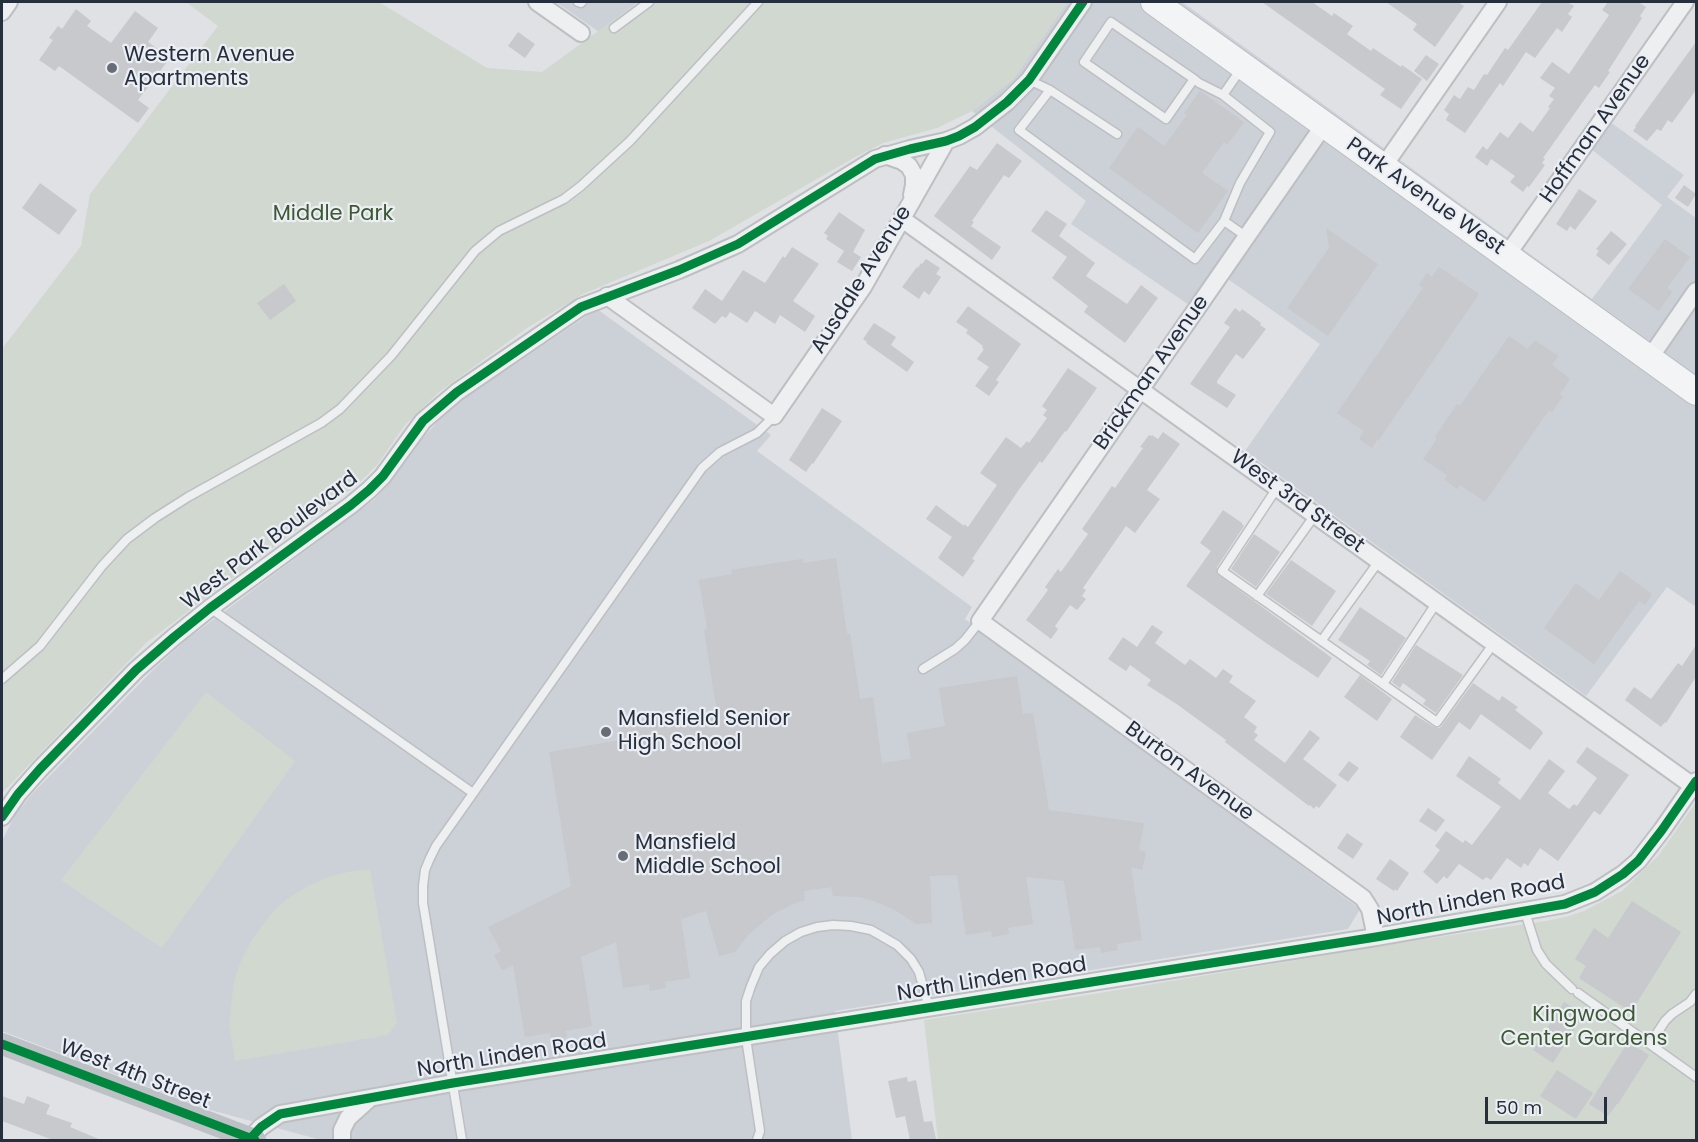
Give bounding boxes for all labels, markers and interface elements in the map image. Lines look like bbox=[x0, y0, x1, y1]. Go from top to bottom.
place label: Western Avenue Apartments bbox=[124, 43, 295, 93]
street label: Hoffman Avenue bbox=[1535, 50, 1657, 208]
marker: Western Avenue Apartments bbox=[105, 61, 119, 75]
street label: Park Avenue West bbox=[1341, 133, 1509, 261]
street label: Ausdale Avenue bbox=[806, 201, 918, 359]
park label: Middle Park bbox=[273, 202, 393, 228]
street label: Brickman Avenue bbox=[1089, 291, 1215, 455]
street label: West 3rd Street bbox=[1225, 445, 1369, 559]
street label: West Park Boulevard bbox=[177, 466, 363, 616]
place label: Mansfield Senior High School bbox=[618, 707, 790, 757]
street label: Burton Avenue bbox=[1120, 717, 1258, 827]
marker: Mansfield Senior High School bbox=[599, 725, 613, 739]
place label: Mansfield Middle School bbox=[635, 831, 781, 881]
marker: Mansfield Middle School bbox=[616, 849, 630, 863]
street label: North Linden Road bbox=[1375, 870, 1567, 932]
street label: North Linden Road bbox=[896, 953, 1088, 1007]
park label: Kingwood Center Gardens bbox=[1501, 1003, 1667, 1053]
street label: North Linden Road bbox=[416, 1029, 608, 1083]
street label: West 4th Street bbox=[56, 1035, 214, 1115]
scale bar bbox=[1488, 1085, 1610, 1123]
text: 50 m bbox=[1496, 1095, 1542, 1120]

